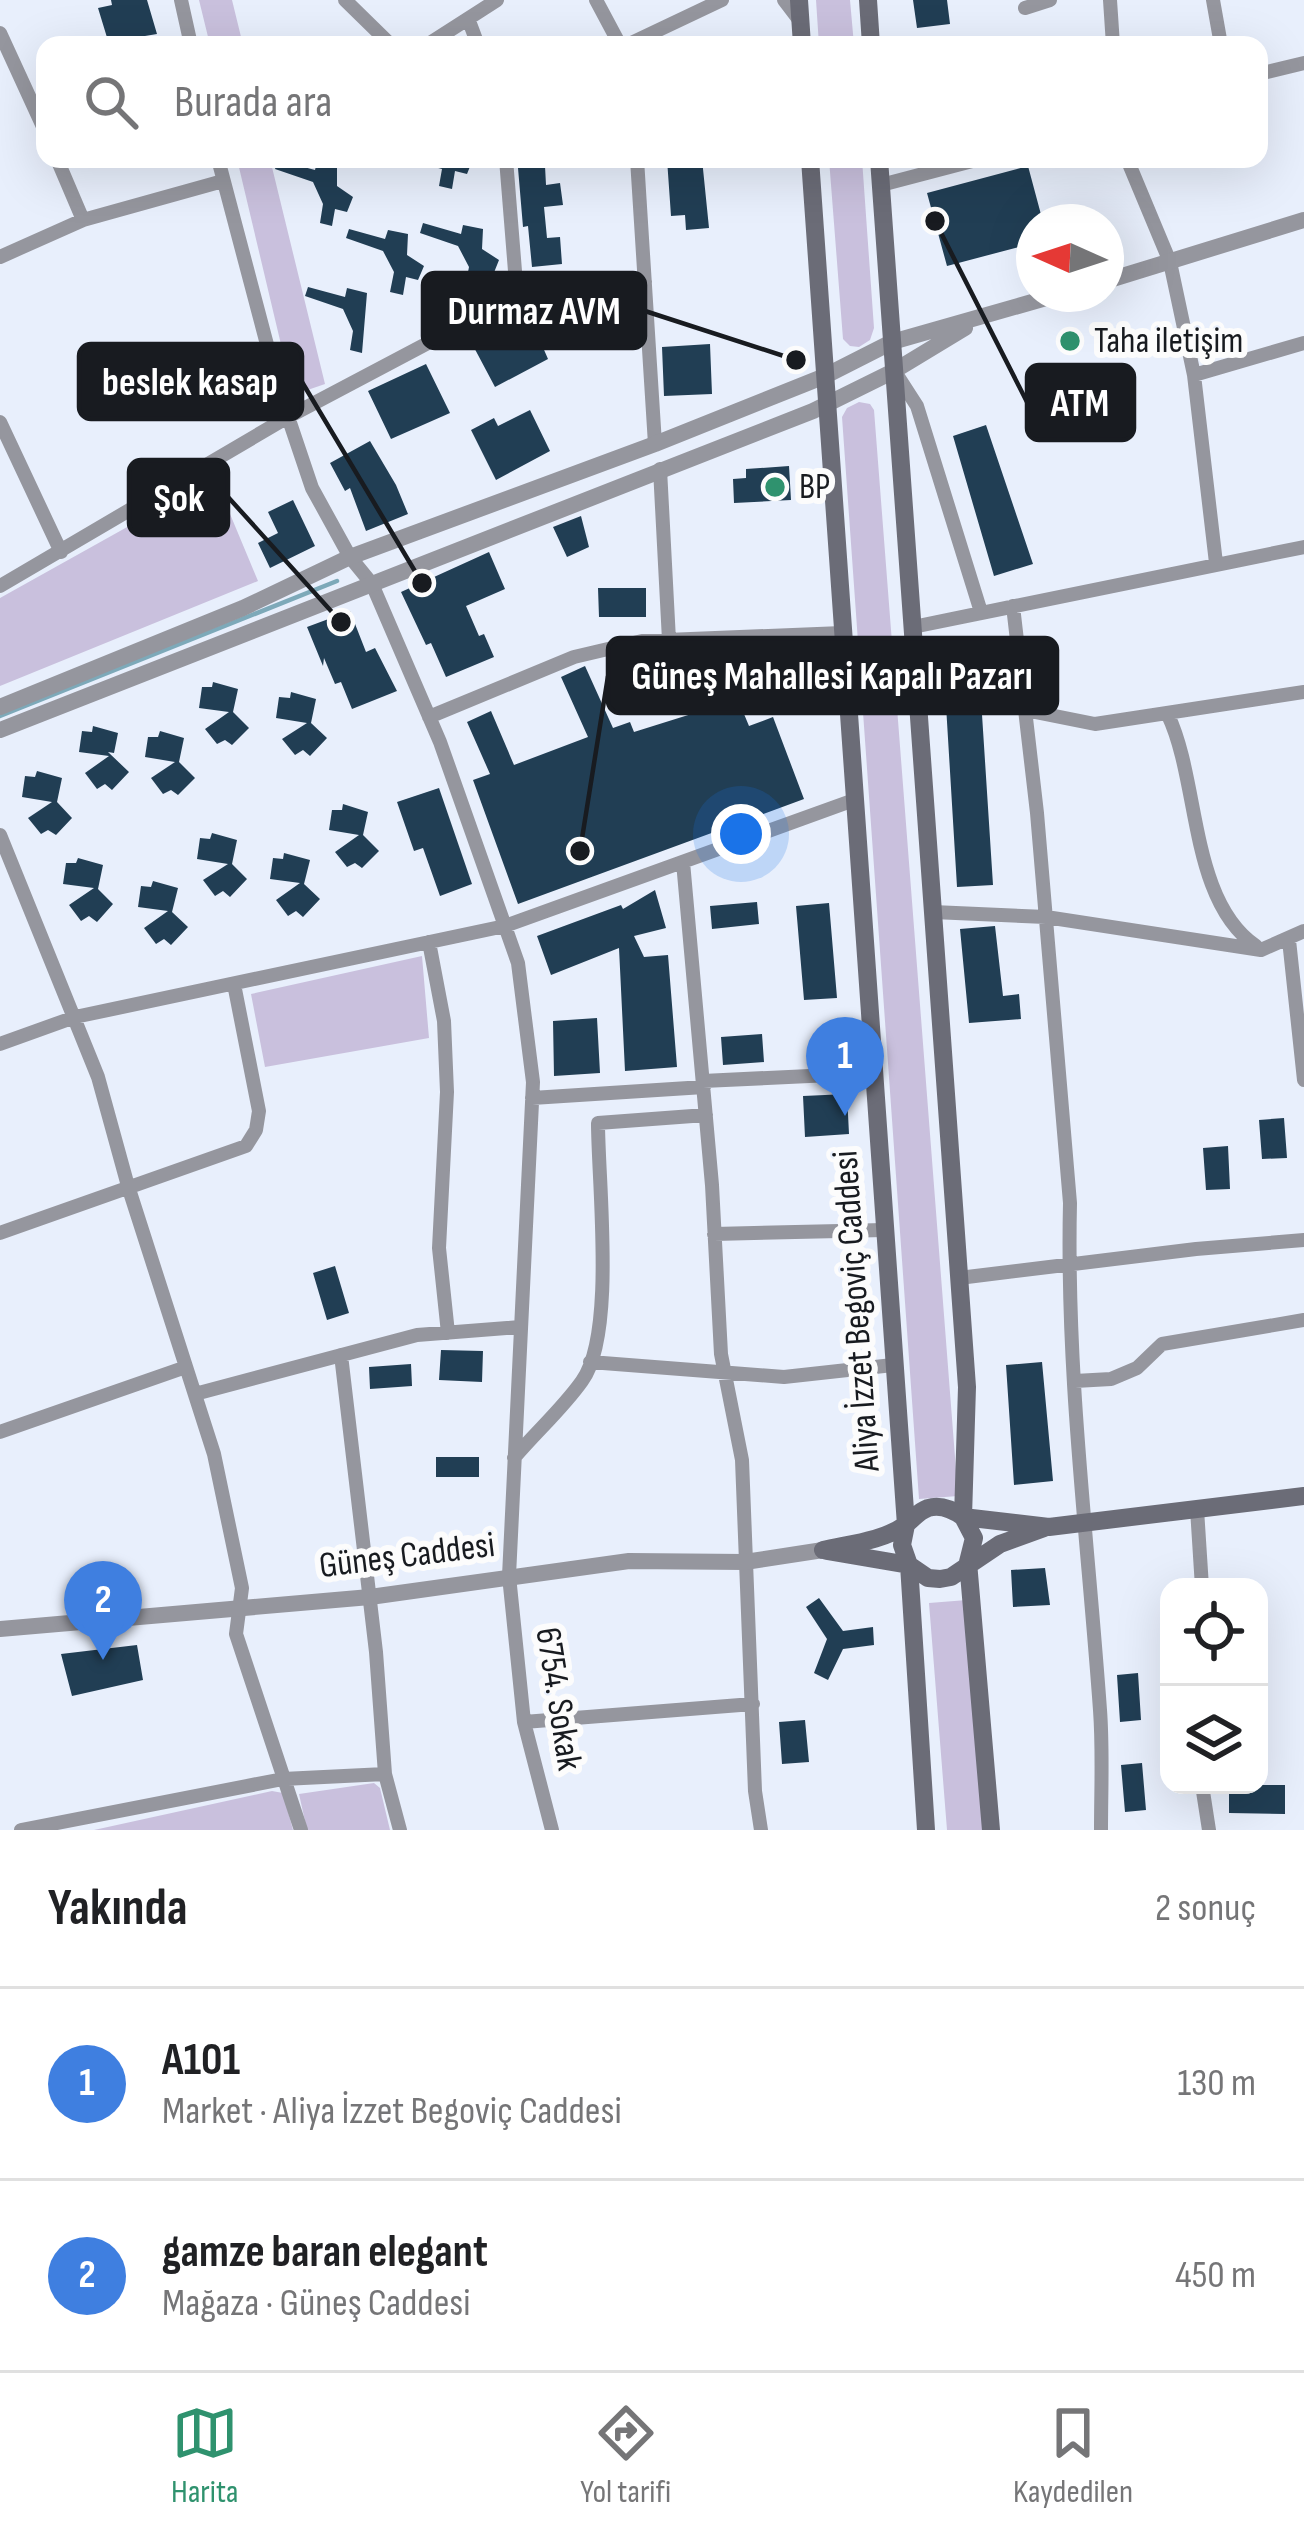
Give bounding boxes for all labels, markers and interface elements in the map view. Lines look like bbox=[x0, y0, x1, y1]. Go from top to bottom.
search box bbox=[36, 36, 1268, 168]
icon: search bbox=[78, 69, 144, 135]
text: Burada ara bbox=[174, 75, 332, 130]
north arrow bbox=[1016, 204, 1124, 312]
callout: Durmaz AVM bbox=[423, 273, 645, 348]
text: Durmaz AVM bbox=[447, 289, 621, 336]
place label: Taha iletişim bbox=[1094, 320, 1243, 363]
marker: Taha iletişim bbox=[1057, 328, 1083, 354]
callout: beslek kasap bbox=[79, 344, 302, 419]
text: beslek kasap bbox=[102, 360, 278, 407]
callout: ATM bbox=[1027, 365, 1134, 440]
text: ATM bbox=[1050, 381, 1109, 428]
callout: Şok bbox=[129, 460, 228, 535]
place label: BP bbox=[799, 466, 830, 509]
marker: BP bbox=[762, 474, 788, 500]
text: Şok bbox=[153, 476, 205, 523]
callout: Güneş Mahallesi Kapalı Pazarı bbox=[608, 638, 1057, 713]
text: Güneş Mahallesi Kapalı Pazarı bbox=[631, 654, 1033, 701]
your location bbox=[711, 804, 771, 864]
pin: 1 bbox=[806, 1017, 884, 1116]
street label: Aliya İzzet Begoviç Caddesi bbox=[824, 1149, 890, 1474]
street label: Güneş Caddesi bbox=[317, 1524, 497, 1588]
pin: 2 bbox=[64, 1561, 142, 1660]
map controls bbox=[1160, 1578, 1268, 1794]
button: locate bbox=[1160, 1578, 1268, 1686]
street label: 6754. Sokak bbox=[526, 1625, 591, 1774]
button: layers bbox=[1160, 1686, 1268, 1794]
text: Yakında bbox=[48, 1878, 188, 1939]
text: 2 sonuç bbox=[1155, 1885, 1256, 1932]
text: A101 bbox=[162, 2033, 240, 2088]
text: 1 bbox=[79, 2060, 95, 2107]
text: 130 m bbox=[1177, 2060, 1256, 2107]
text: Market · Aliya İzzet Begoviç Caddesi bbox=[162, 2088, 622, 2135]
text: gamze baran elegant bbox=[162, 2225, 488, 2280]
text: 2 bbox=[78, 2252, 96, 2299]
text: 450 m bbox=[1175, 2252, 1256, 2299]
text: Mağaza · Güneş Caddesi bbox=[162, 2280, 471, 2327]
tab: Harita bbox=[171, 2400, 239, 2512]
tab: Yol tarifi bbox=[580, 2400, 671, 2512]
tab: Kaydedilen bbox=[1013, 2400, 1133, 2512]

